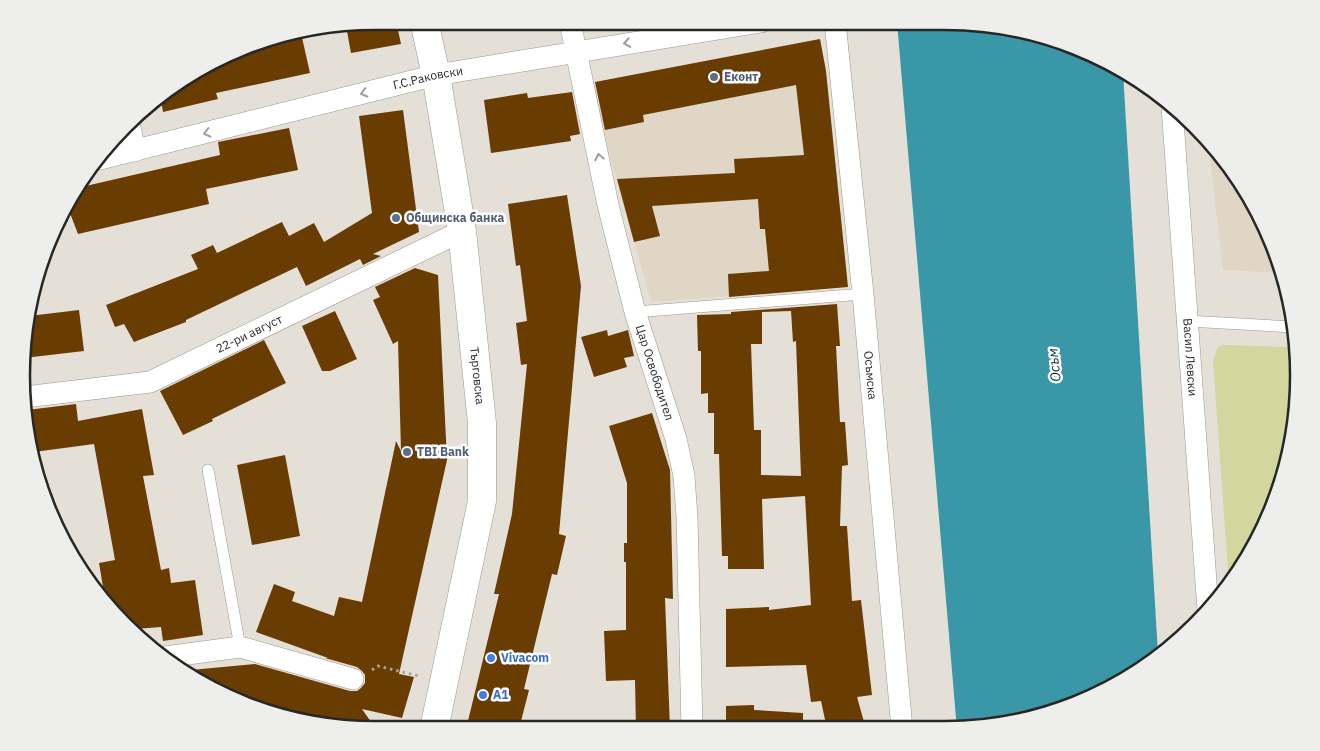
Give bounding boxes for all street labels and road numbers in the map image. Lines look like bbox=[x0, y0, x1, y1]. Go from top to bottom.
street label: Г.С.Раковски bbox=[391, 63, 464, 92]
street label: 22-ри август bbox=[213, 311, 285, 356]
street label: Васил Левски bbox=[1180, 318, 1201, 397]
street label: Цар Освободител bbox=[633, 323, 677, 422]
street label: Търговска bbox=[467, 346, 488, 406]
street label: Осъмска bbox=[861, 350, 880, 401]

